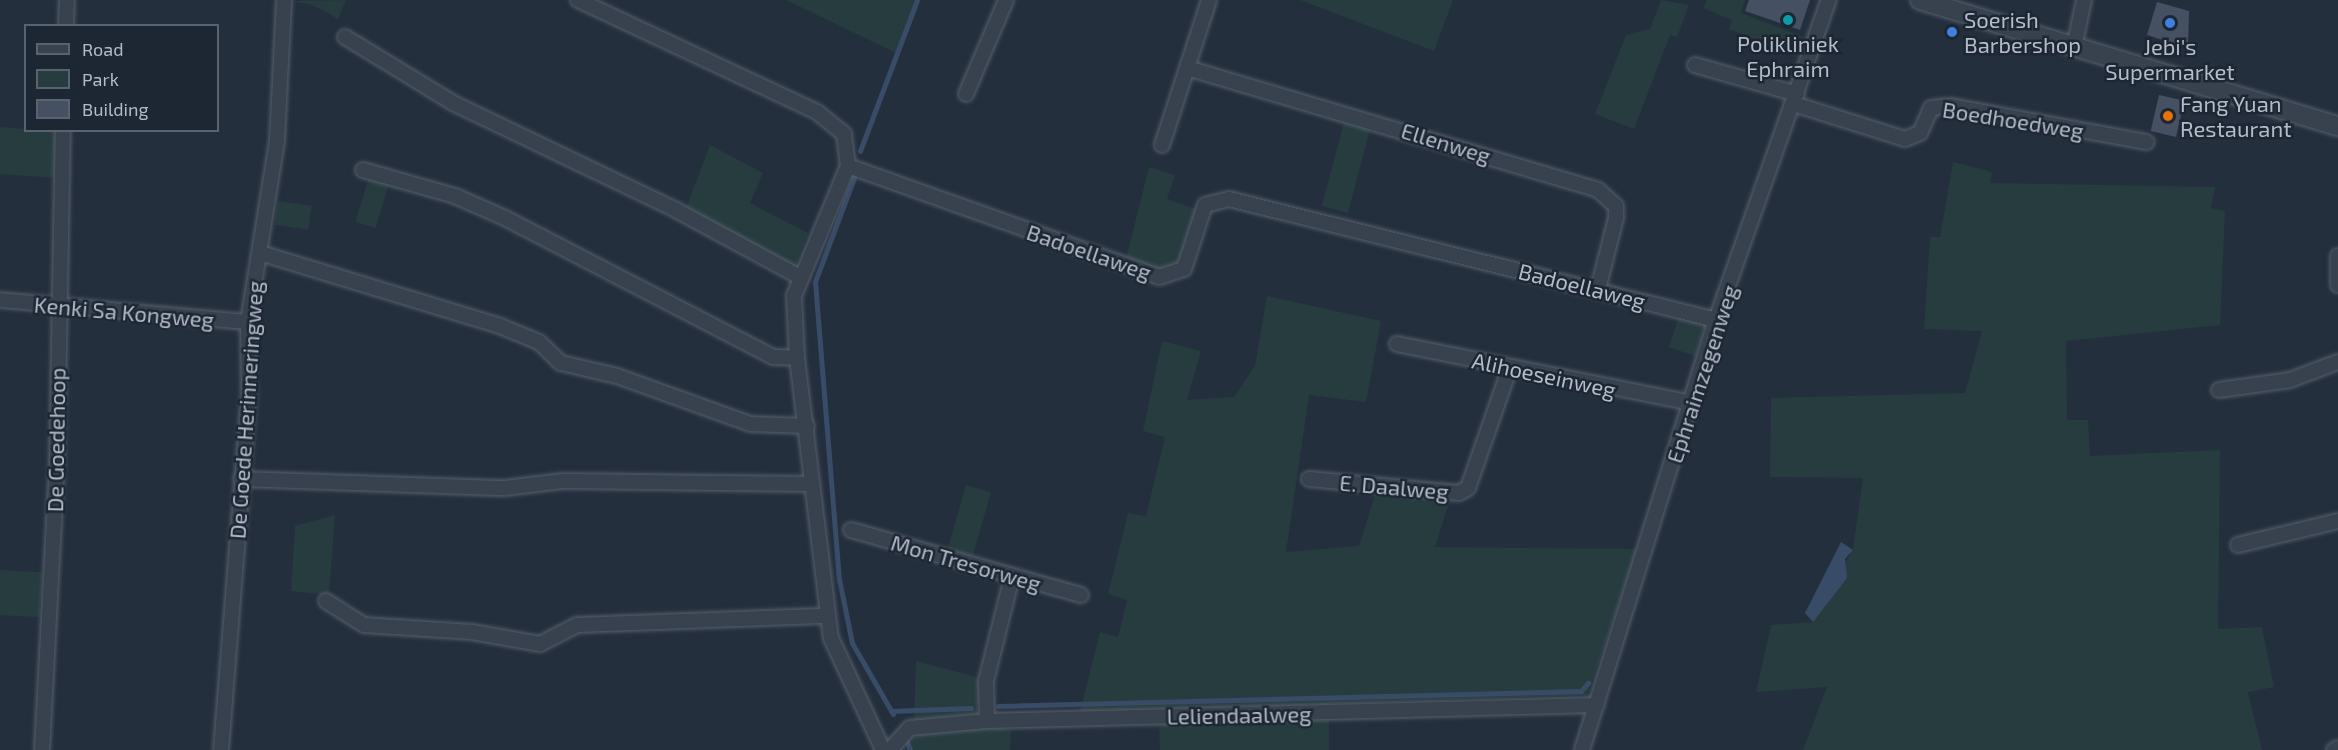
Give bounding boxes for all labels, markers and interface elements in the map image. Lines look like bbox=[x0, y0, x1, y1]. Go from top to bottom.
place label: Soerish Barbershop bbox=[1964, 6, 2081, 57]
marker: Polikliniek Ephraim bbox=[1781, 13, 1795, 27]
marker: Jebi's Supermarket bbox=[2163, 16, 2177, 30]
legend bbox=[24, 24, 219, 132]
marker: Soerish Barbershop bbox=[1945, 25, 1959, 39]
place label: Polikliniek Ephraim bbox=[1737, 30, 1839, 82]
place label: Jebi's Supermarket bbox=[2105, 33, 2235, 84]
text: Road bbox=[82, 38, 123, 60]
text: Park bbox=[82, 68, 119, 90]
place label: Fang Yuan Restaurant bbox=[2180, 90, 2292, 142]
street label: Boedhoedweg bbox=[1941, 96, 2085, 144]
text: Building bbox=[82, 98, 149, 120]
marker: Fang Yuan Restaurant bbox=[2161, 109, 2175, 123]
street label: Ellenweg bbox=[1398, 117, 1494, 169]
street label: Badoellaweg bbox=[1023, 218, 1155, 286]
street label: Badoellaweg bbox=[1516, 257, 1648, 315]
street label: De Goede Herinneringweg bbox=[224, 280, 268, 540]
street label: Ephraimzegenweg bbox=[1661, 282, 1743, 466]
street label: Kenki Sa Kongweg bbox=[33, 291, 215, 333]
street label: Alihoeseinweg bbox=[1470, 347, 1618, 403]
street label: De Goedehoop bbox=[42, 368, 70, 512]
street label: E. Daalweg bbox=[1338, 469, 1450, 505]
street label: Mon Tresorweg bbox=[888, 529, 1044, 597]
street label: Leliendaalweg bbox=[1166, 701, 1312, 729]

